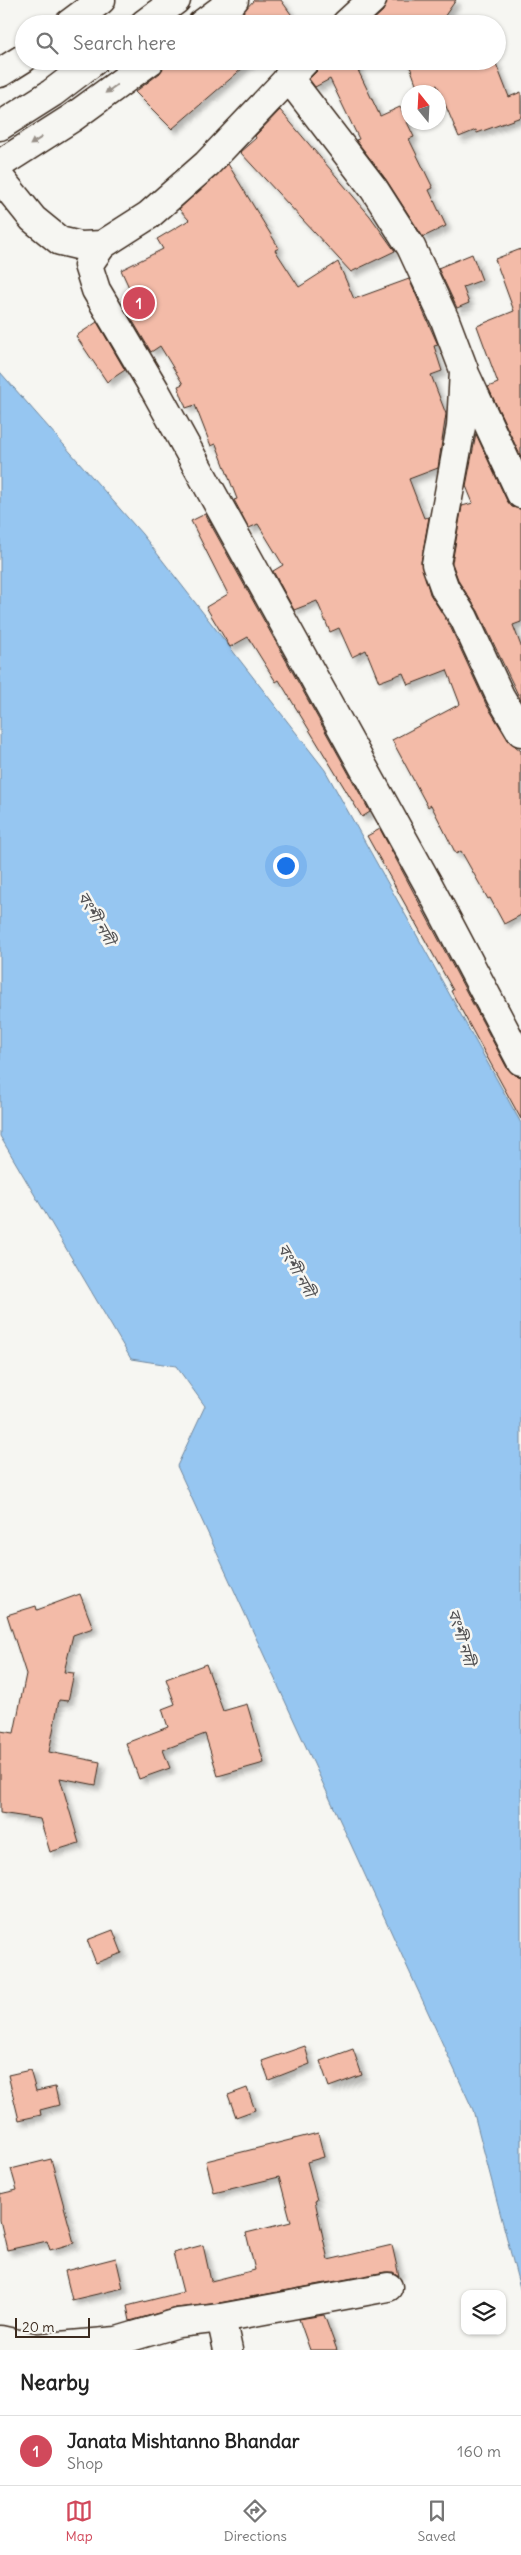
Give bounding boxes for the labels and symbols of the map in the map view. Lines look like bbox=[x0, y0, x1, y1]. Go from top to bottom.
one-way arrow bbox=[105, 84, 118, 95]
north arrow bbox=[401, 85, 446, 130]
one-way arrow bbox=[30, 136, 43, 145]
pin: 1 bbox=[123, 284, 155, 322]
your location bbox=[273, 853, 299, 879]
water label: বংশী নদী bbox=[74, 888, 122, 951]
water label: বংশী নদী bbox=[274, 1240, 322, 1303]
water label: বংশী নদী bbox=[444, 1606, 481, 1670]
scale bar bbox=[15, 2315, 90, 2338]

